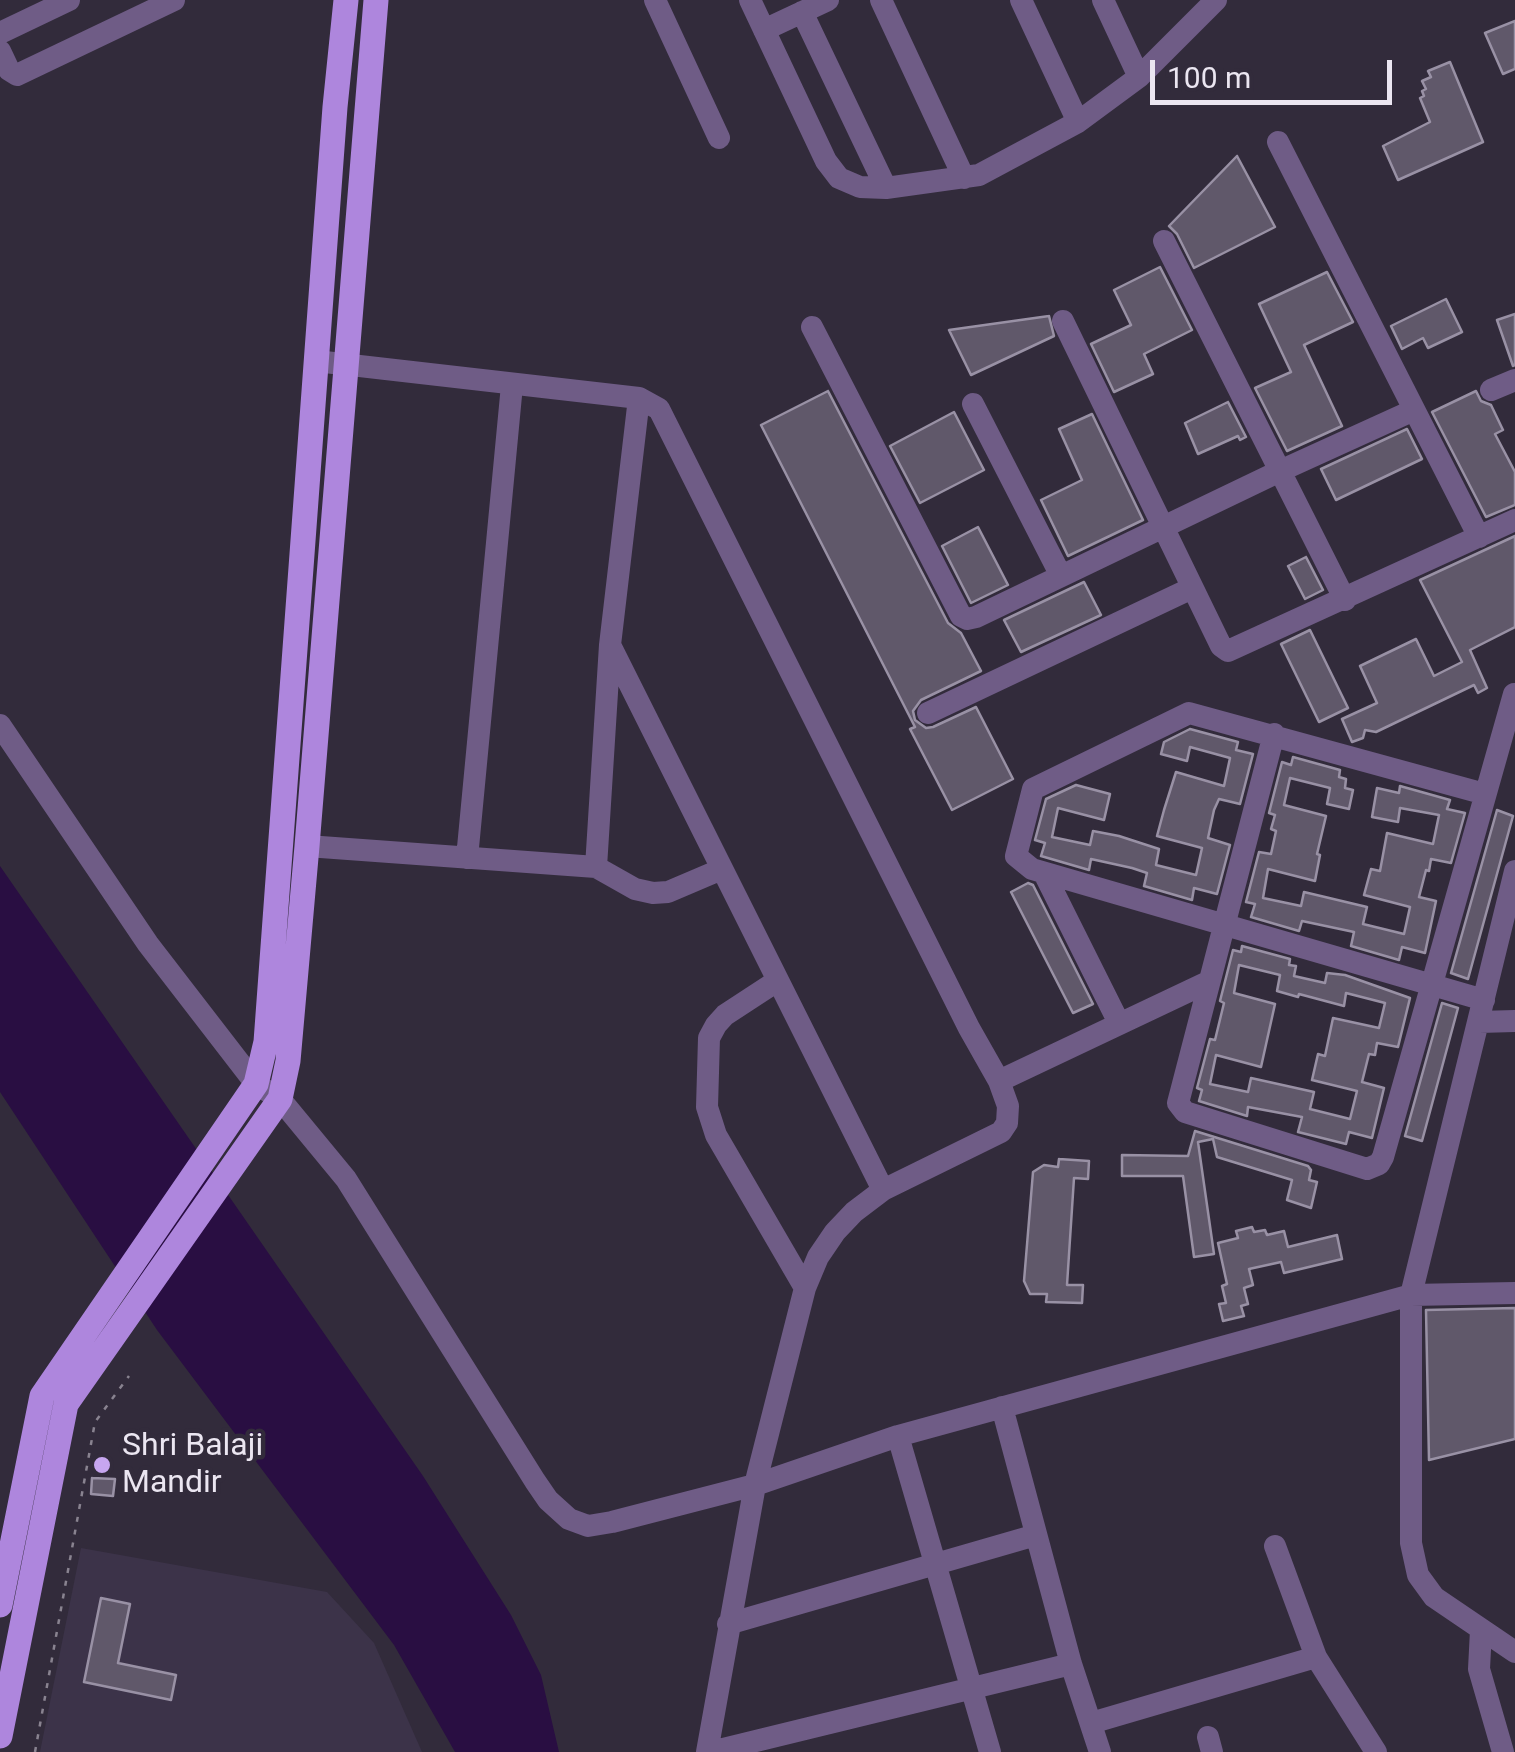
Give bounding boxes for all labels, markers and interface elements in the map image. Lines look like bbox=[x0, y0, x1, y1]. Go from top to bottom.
scale bar bbox=[1155, 40, 1398, 102]
text: 100 m bbox=[1167, 60, 1251, 95]
place label: Shri Balaji Mandir bbox=[122, 1428, 263, 1503]
marker: Shri Balaji Mandir bbox=[91, 1454, 113, 1476]

